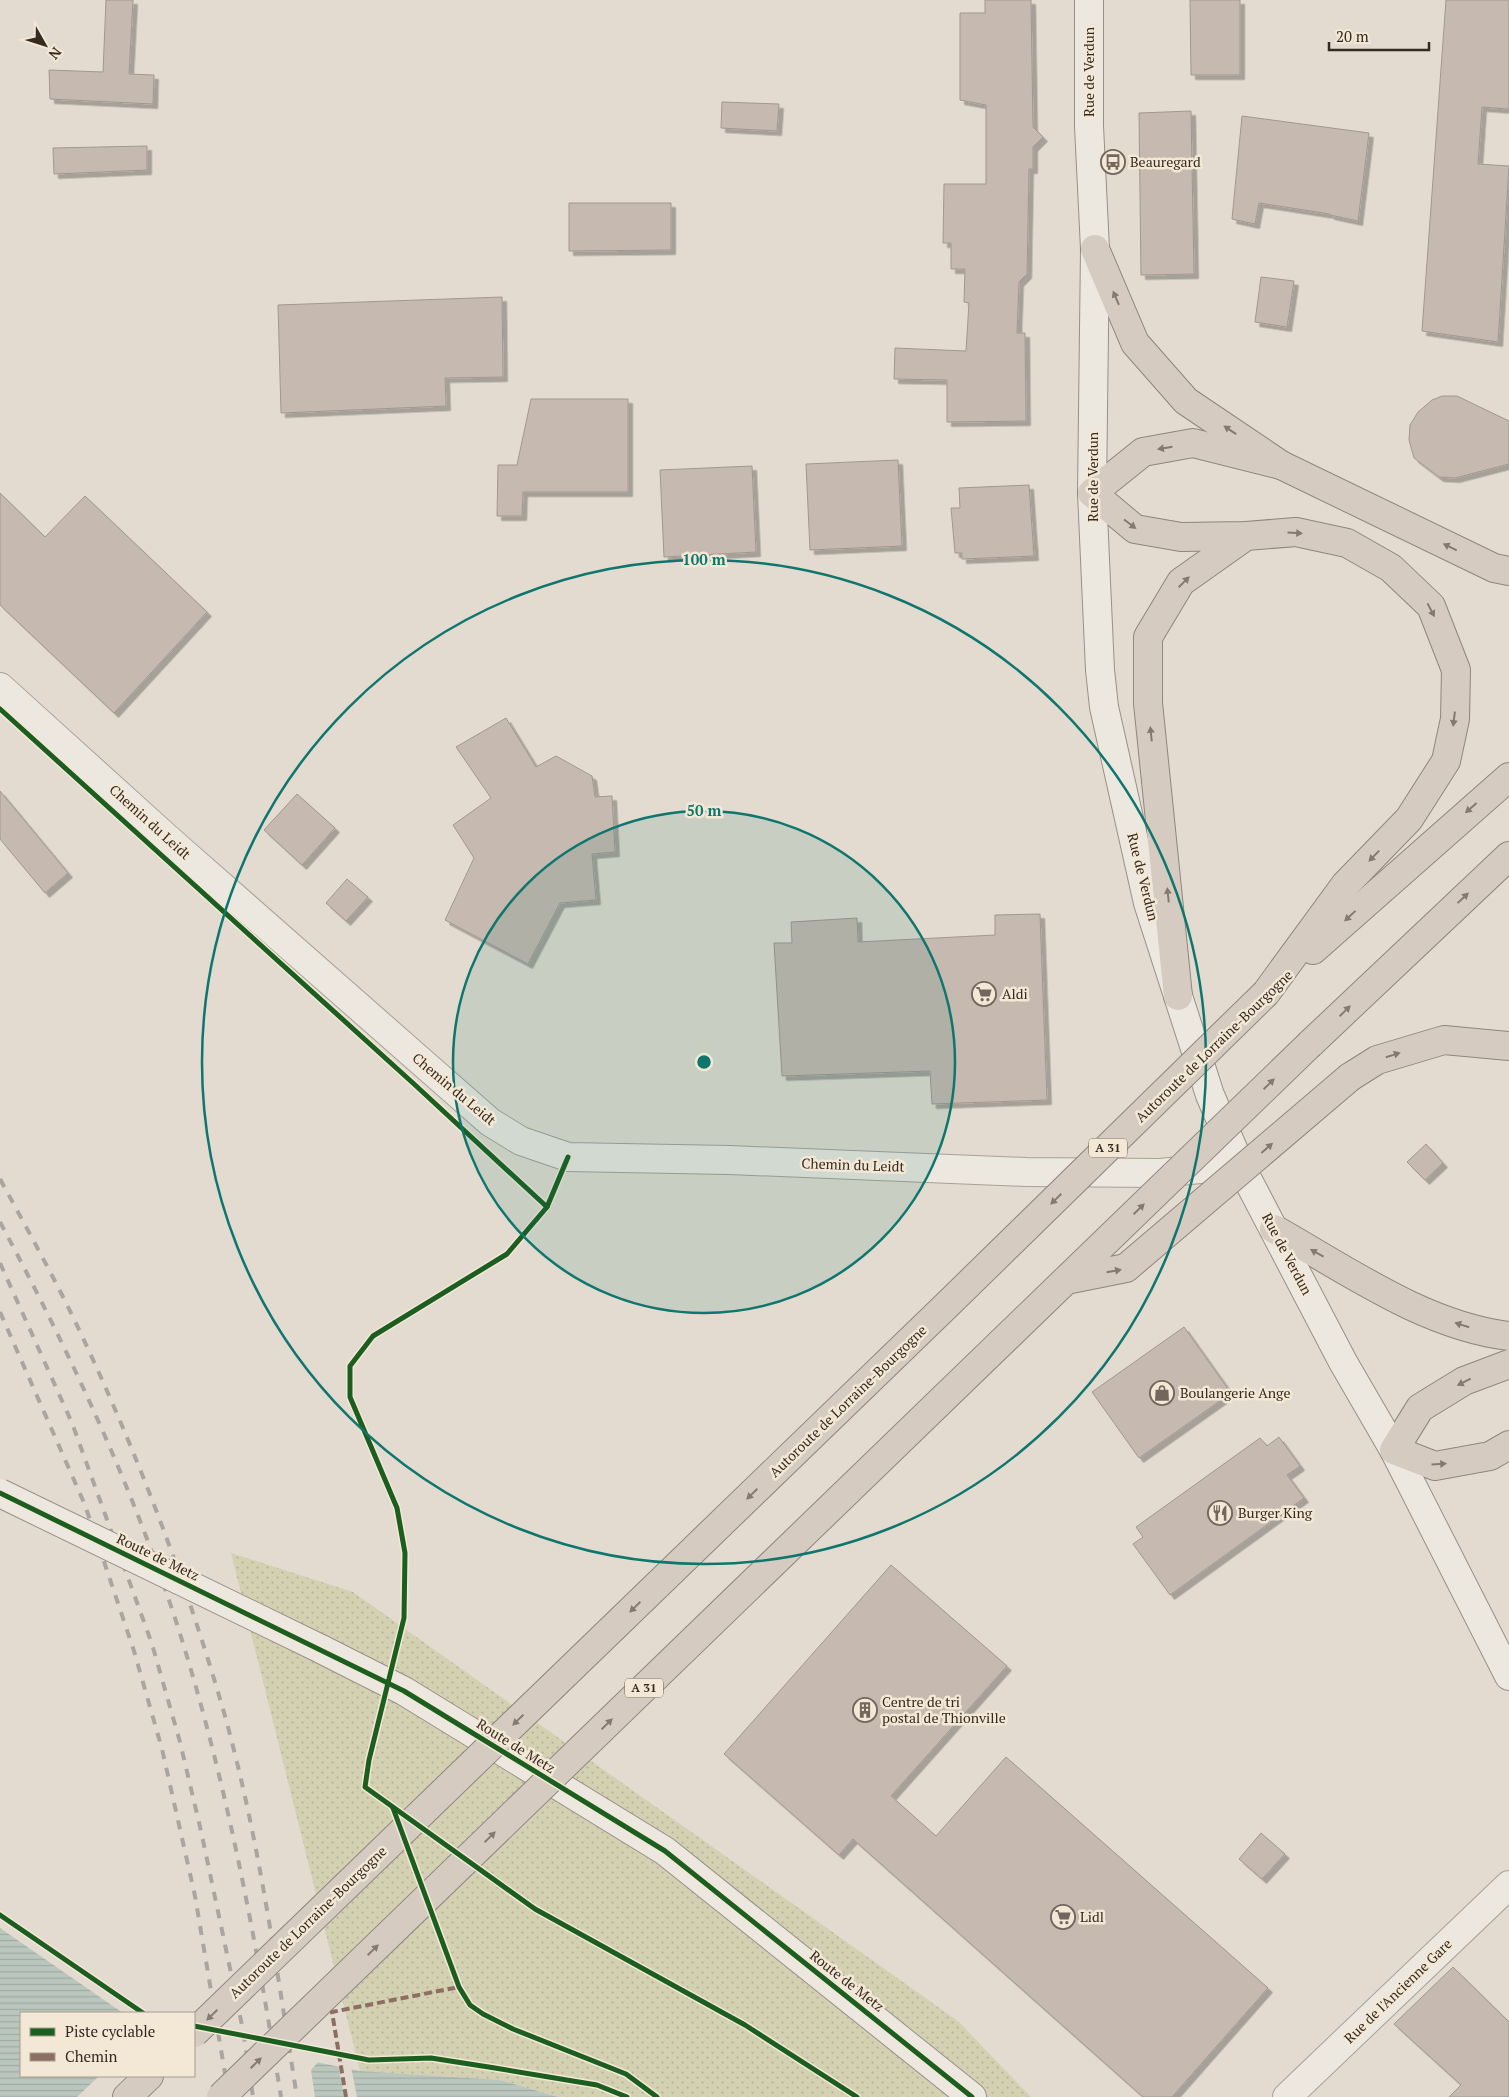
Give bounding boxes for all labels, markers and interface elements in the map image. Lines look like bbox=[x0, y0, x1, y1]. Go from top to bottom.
north arrow bbox=[20, 20, 70, 70]
scale bar bbox=[1329, 20, 1429, 52]
street label: Rue de Verdun bbox=[1079, 26, 1098, 117]
text: 20 m bbox=[1336, 26, 1369, 46]
text: N bbox=[45, 43, 66, 64]
bus stop icon: Beauregard bbox=[1100, 149, 1126, 175]
place label: Beauregard bbox=[1130, 152, 1201, 171]
one-way arrow bbox=[1111, 291, 1119, 305]
one-way arrow bbox=[1223, 425, 1237, 435]
street label: Rue de Verdun bbox=[1083, 431, 1102, 522]
one-way arrow bbox=[1157, 444, 1173, 452]
one-way arrow bbox=[1123, 518, 1136, 529]
one-way arrow bbox=[1287, 530, 1303, 538]
one-way arrow bbox=[1443, 543, 1457, 551]
text: 100 m bbox=[682, 549, 726, 569]
one-way arrow bbox=[1177, 576, 1189, 588]
one-way arrow bbox=[1427, 603, 1436, 616]
one-way arrow bbox=[1450, 711, 1458, 727]
one-way arrow bbox=[1147, 725, 1155, 741]
street label: Chemin du Leidt bbox=[106, 780, 196, 864]
text: 50 m bbox=[687, 800, 722, 820]
one-way arrow bbox=[1466, 802, 1478, 814]
street label: Rue de Verdun bbox=[1123, 831, 1164, 924]
one-way arrow bbox=[1368, 849, 1380, 861]
one-way arrow bbox=[1164, 887, 1172, 903]
one-way arrow bbox=[1456, 893, 1469, 904]
one-way arrow bbox=[1344, 910, 1356, 922]
street label: Autoroute de Lorraine-Bourgogne bbox=[1131, 965, 1296, 1126]
supermarket icon: Aldi bbox=[971, 981, 997, 1007]
place label: Aldi bbox=[1002, 984, 1028, 1003]
one-way arrow bbox=[1339, 1005, 1351, 1017]
street label: Chemin du Leidt bbox=[409, 1048, 501, 1130]
one-way arrow bbox=[1386, 1051, 1401, 1059]
centre of rings bbox=[695, 1053, 713, 1071]
one-way arrow bbox=[1262, 1078, 1274, 1090]
road number: A 31 bbox=[1089, 1138, 1127, 1158]
one-way arrow bbox=[1260, 1142, 1273, 1153]
street label: Chemin du Leidt bbox=[801, 1153, 906, 1176]
one-way arrow bbox=[1051, 1192, 1063, 1204]
one-way arrow bbox=[1133, 1203, 1145, 1215]
street label: Rue de Verdun bbox=[1258, 1210, 1317, 1299]
one-way arrow bbox=[1310, 1249, 1323, 1258]
one-way arrow bbox=[1107, 1266, 1123, 1274]
street label: Autoroute de Lorraine-Bourgogne bbox=[765, 1320, 930, 1481]
one-way arrow bbox=[1454, 1321, 1469, 1328]
one-way arrow bbox=[1457, 1378, 1471, 1386]
shop icon: Boulangerie Ange bbox=[1149, 1380, 1175, 1406]
place label: Boulangerie Ange bbox=[1180, 1383, 1290, 1402]
one-way arrow bbox=[1432, 1460, 1448, 1468]
one-way arrow bbox=[746, 1488, 758, 1500]
restaurant icon: Burger King bbox=[1207, 1500, 1233, 1526]
place label: Burger King bbox=[1238, 1503, 1313, 1522]
street label: Route de Metz bbox=[114, 1528, 203, 1585]
one-way arrow bbox=[629, 1601, 641, 1613]
road number: A 31 bbox=[625, 1679, 663, 1698]
place label: Centre de tri postal de Thionville bbox=[882, 1692, 1006, 1727]
building icon: Centre de tri postal de Thionville bbox=[852, 1697, 878, 1723]
street label: Route de Metz bbox=[473, 1714, 559, 1777]
one-way arrow bbox=[512, 1714, 524, 1726]
one-way arrow bbox=[600, 1718, 612, 1730]
one-way arrow bbox=[483, 1831, 495, 1843]
street label: Autoroute de Lorraine-Bourgogne bbox=[225, 1841, 390, 2002]
supermarket icon: Lidl bbox=[1050, 1904, 1076, 1930]
place label: Lidl bbox=[1080, 1907, 1104, 1926]
street label: Rue de l'Ancienne Gare bbox=[1340, 1934, 1456, 2047]
one-way arrow bbox=[367, 1944, 379, 1956]
street label: Route de Metz bbox=[806, 1946, 889, 2016]
one-way arrow bbox=[206, 2009, 218, 2021]
legend bbox=[20, 2012, 195, 2077]
text: Piste cyclable bbox=[65, 2021, 155, 2041]
text: Chemin bbox=[65, 2046, 117, 2066]
one-way arrow bbox=[250, 2057, 262, 2069]

